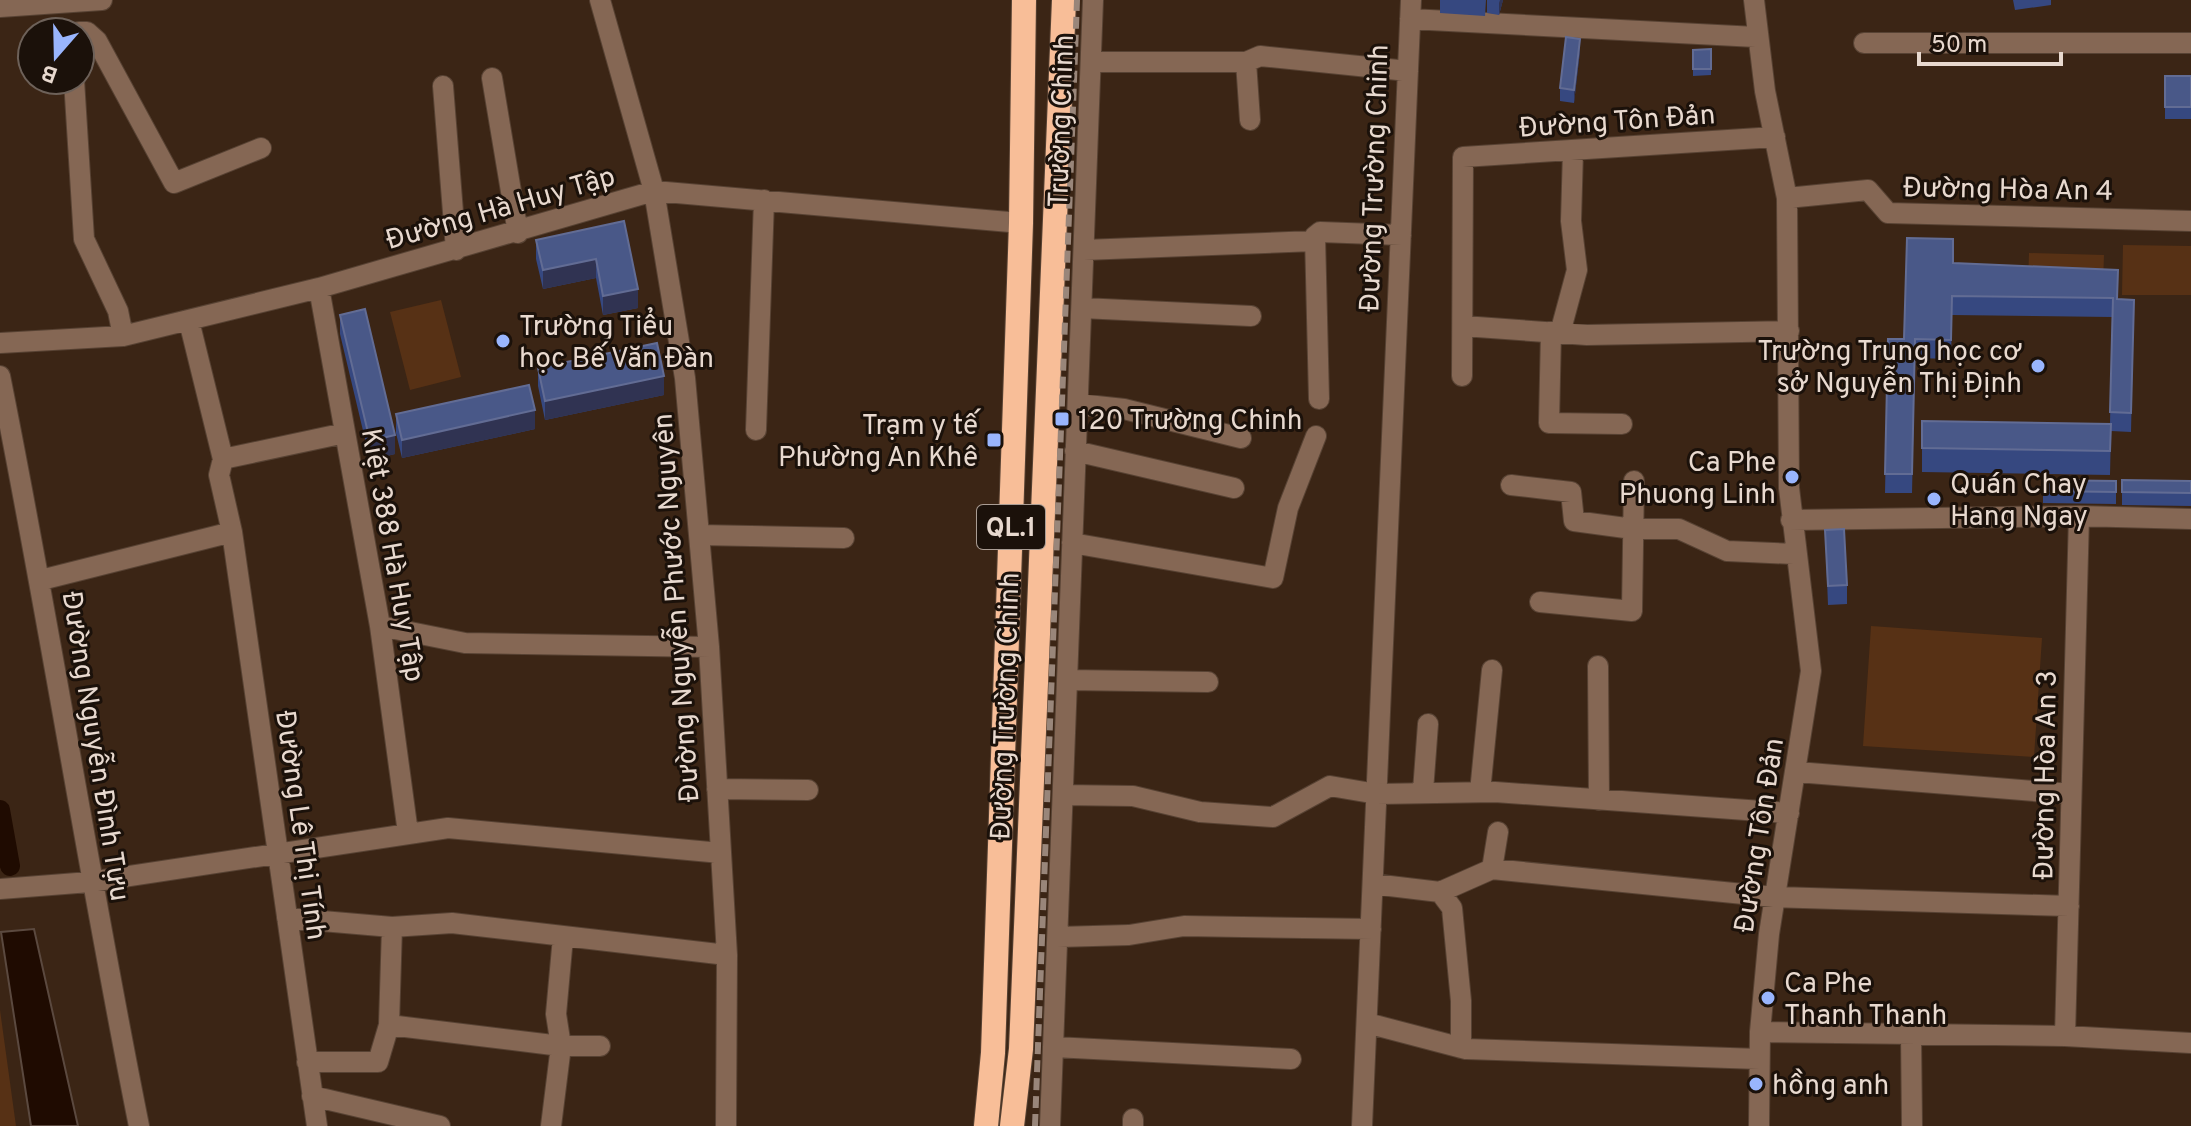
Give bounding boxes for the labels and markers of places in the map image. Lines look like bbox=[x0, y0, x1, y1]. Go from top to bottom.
place label: Trường Tiểu học Bế Văn Đàn bbox=[519, 307, 714, 378]
marker: Trường Tiểu học Bế Văn Đàn bbox=[494, 332, 512, 350]
place label: Trường Trung học cơ sở Nguyễn Thị Định bbox=[1757, 335, 2022, 403]
marker: Trường Trung học cơ sở Nguyễn Thị Định bbox=[2029, 357, 2047, 375]
place label: 120 Trường Chinh bbox=[1078, 404, 1303, 440]
place label: Trạm y tế Phường An Khê bbox=[778, 408, 982, 477]
marker: 120 Trường Chinh bbox=[1053, 410, 1071, 428]
marker: Trạm y tế Phường An Khê bbox=[985, 431, 1003, 449]
place label: Ca Phe Phuong Linh bbox=[1619, 446, 1776, 514]
marker: Ca Phe Phuong Linh bbox=[1783, 468, 1801, 486]
place label: Quán Chay Hang Ngay bbox=[1950, 468, 2088, 536]
marker: Quán Chay Hang Ngay bbox=[1925, 490, 1943, 508]
place label: Ca Phe Thanh Thanh bbox=[1784, 967, 1947, 1035]
marker: Ca Phe Thanh Thanh bbox=[1759, 989, 1777, 1007]
place label: hồng anh bbox=[1772, 1068, 1889, 1105]
marker: hồng anh bbox=[1747, 1075, 1765, 1093]

